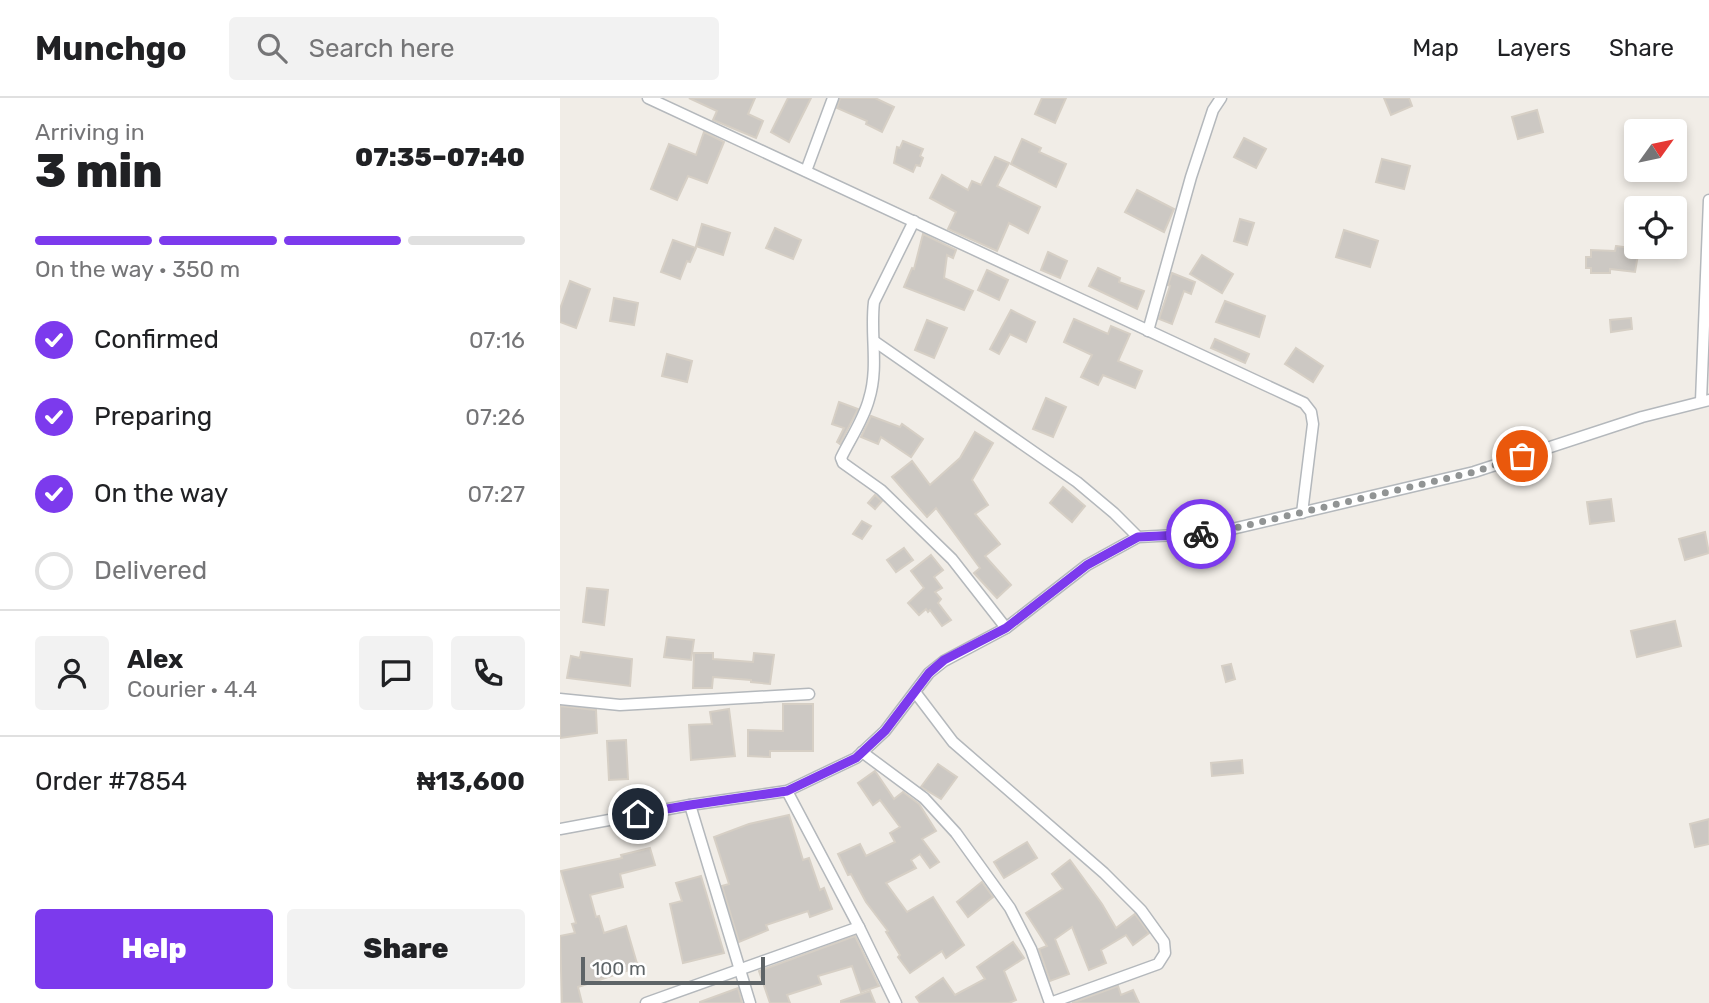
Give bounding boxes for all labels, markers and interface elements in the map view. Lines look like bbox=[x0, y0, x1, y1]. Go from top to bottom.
search box bbox=[229, 17, 719, 80]
text: Munchgo bbox=[35, 29, 187, 68]
icon: search bbox=[253, 29, 291, 67]
text: Search here bbox=[309, 33, 455, 64]
text: Map bbox=[1412, 34, 1459, 62]
text: Layers bbox=[1497, 34, 1571, 62]
text: Share bbox=[1609, 34, 1674, 62]
text: Arriving in bbox=[35, 118, 145, 146]
north arrow bbox=[1624, 119, 1687, 182]
map controls bbox=[1624, 119, 1687, 259]
text: 07:35–07:40 bbox=[355, 142, 525, 173]
text: 3 min bbox=[35, 144, 163, 199]
button: locate bbox=[1624, 196, 1687, 259]
text: On the way · 350 m bbox=[35, 255, 240, 283]
icon: check bbox=[35, 321, 73, 359]
text: Confirmed bbox=[94, 324, 219, 355]
text: 07:16 bbox=[469, 326, 525, 354]
icon: check bbox=[35, 398, 73, 436]
text: Preparing bbox=[94, 401, 212, 432]
text: 07:26 bbox=[465, 403, 525, 431]
pin bbox=[1492, 426, 1552, 486]
icon: bag bbox=[1503, 437, 1541, 475]
icon: check bbox=[35, 475, 73, 513]
text: On the way bbox=[94, 478, 228, 509]
text: 07:27 bbox=[467, 480, 525, 508]
courier bbox=[1166, 499, 1236, 569]
icon: bike bbox=[1182, 515, 1220, 553]
text: Delivered bbox=[94, 555, 207, 586]
button: person bbox=[35, 636, 109, 710]
button: chat bbox=[359, 636, 433, 710]
button: phone bbox=[451, 636, 525, 710]
text: Alex bbox=[127, 644, 183, 675]
text: Courier · 4.4 bbox=[127, 675, 257, 703]
text: Order #7854 bbox=[35, 766, 187, 797]
text: ₦13,600 bbox=[417, 766, 525, 797]
pin bbox=[608, 784, 668, 844]
icon: home bbox=[619, 795, 657, 833]
button: Help bbox=[35, 909, 273, 989]
button: Share bbox=[287, 909, 525, 989]
scale bar bbox=[581, 954, 765, 986]
text: 100 m bbox=[592, 957, 646, 980]

